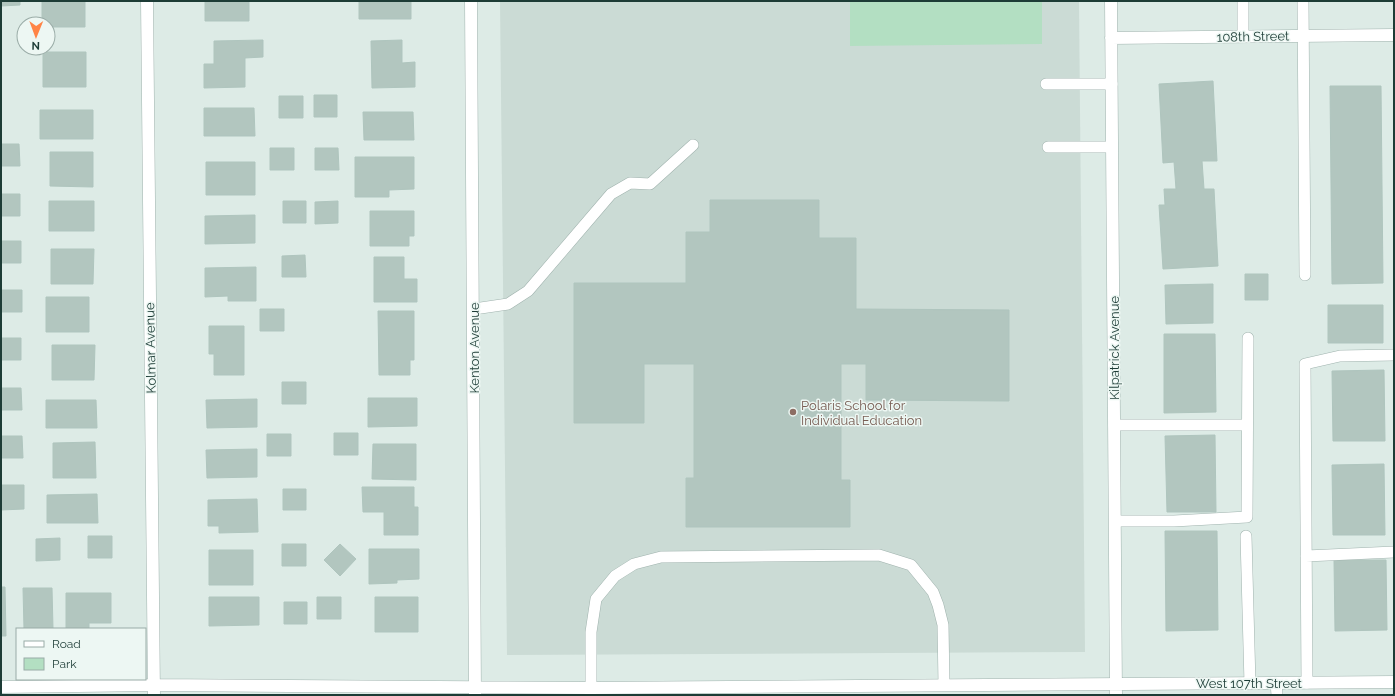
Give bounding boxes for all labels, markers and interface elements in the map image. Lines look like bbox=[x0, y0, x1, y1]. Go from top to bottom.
north arrow bbox=[16, 16, 56, 56]
street label: 108th Street bbox=[1217, 28, 1290, 45]
text: N bbox=[32, 39, 40, 52]
street label: Kilpatrick Avenue bbox=[1107, 296, 1122, 400]
street label: Kolmar Avenue bbox=[142, 302, 159, 394]
street label: Kenton Avenue bbox=[467, 302, 482, 394]
place label: Polaris School for Individual Education bbox=[801, 398, 922, 428]
marker: Polaris School for Individual Education bbox=[788, 407, 798, 417]
legend bbox=[16, 628, 146, 680]
text: Road bbox=[52, 637, 81, 651]
text: Park bbox=[52, 657, 77, 671]
street label: West 107th Street bbox=[1196, 676, 1303, 691]

